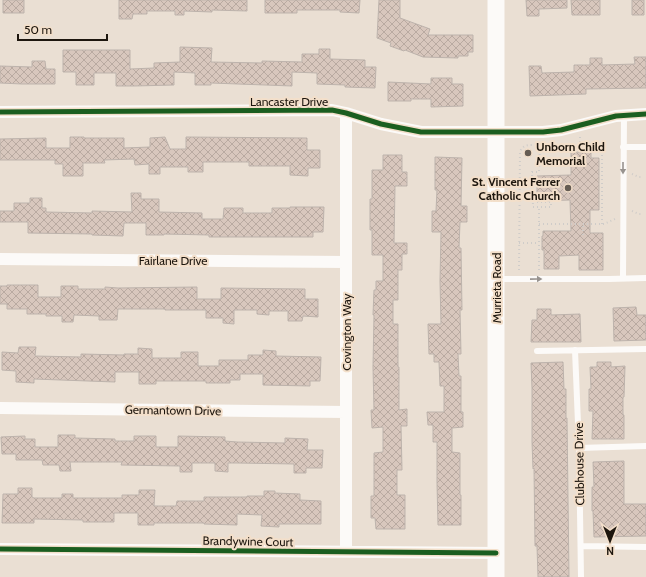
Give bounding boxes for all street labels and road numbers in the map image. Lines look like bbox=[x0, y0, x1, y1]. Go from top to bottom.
street label: Lancaster Drive bbox=[250, 94, 328, 109]
street label: Fairlane Drive bbox=[139, 253, 207, 268]
street label: Murrieta Road bbox=[489, 253, 504, 323]
street label: Covington Way bbox=[339, 293, 354, 371]
street label: Germantown Drive bbox=[125, 402, 221, 418]
street label: Clubhouse Drive bbox=[571, 422, 587, 506]
street label: Brandywine Court bbox=[203, 533, 293, 549]

